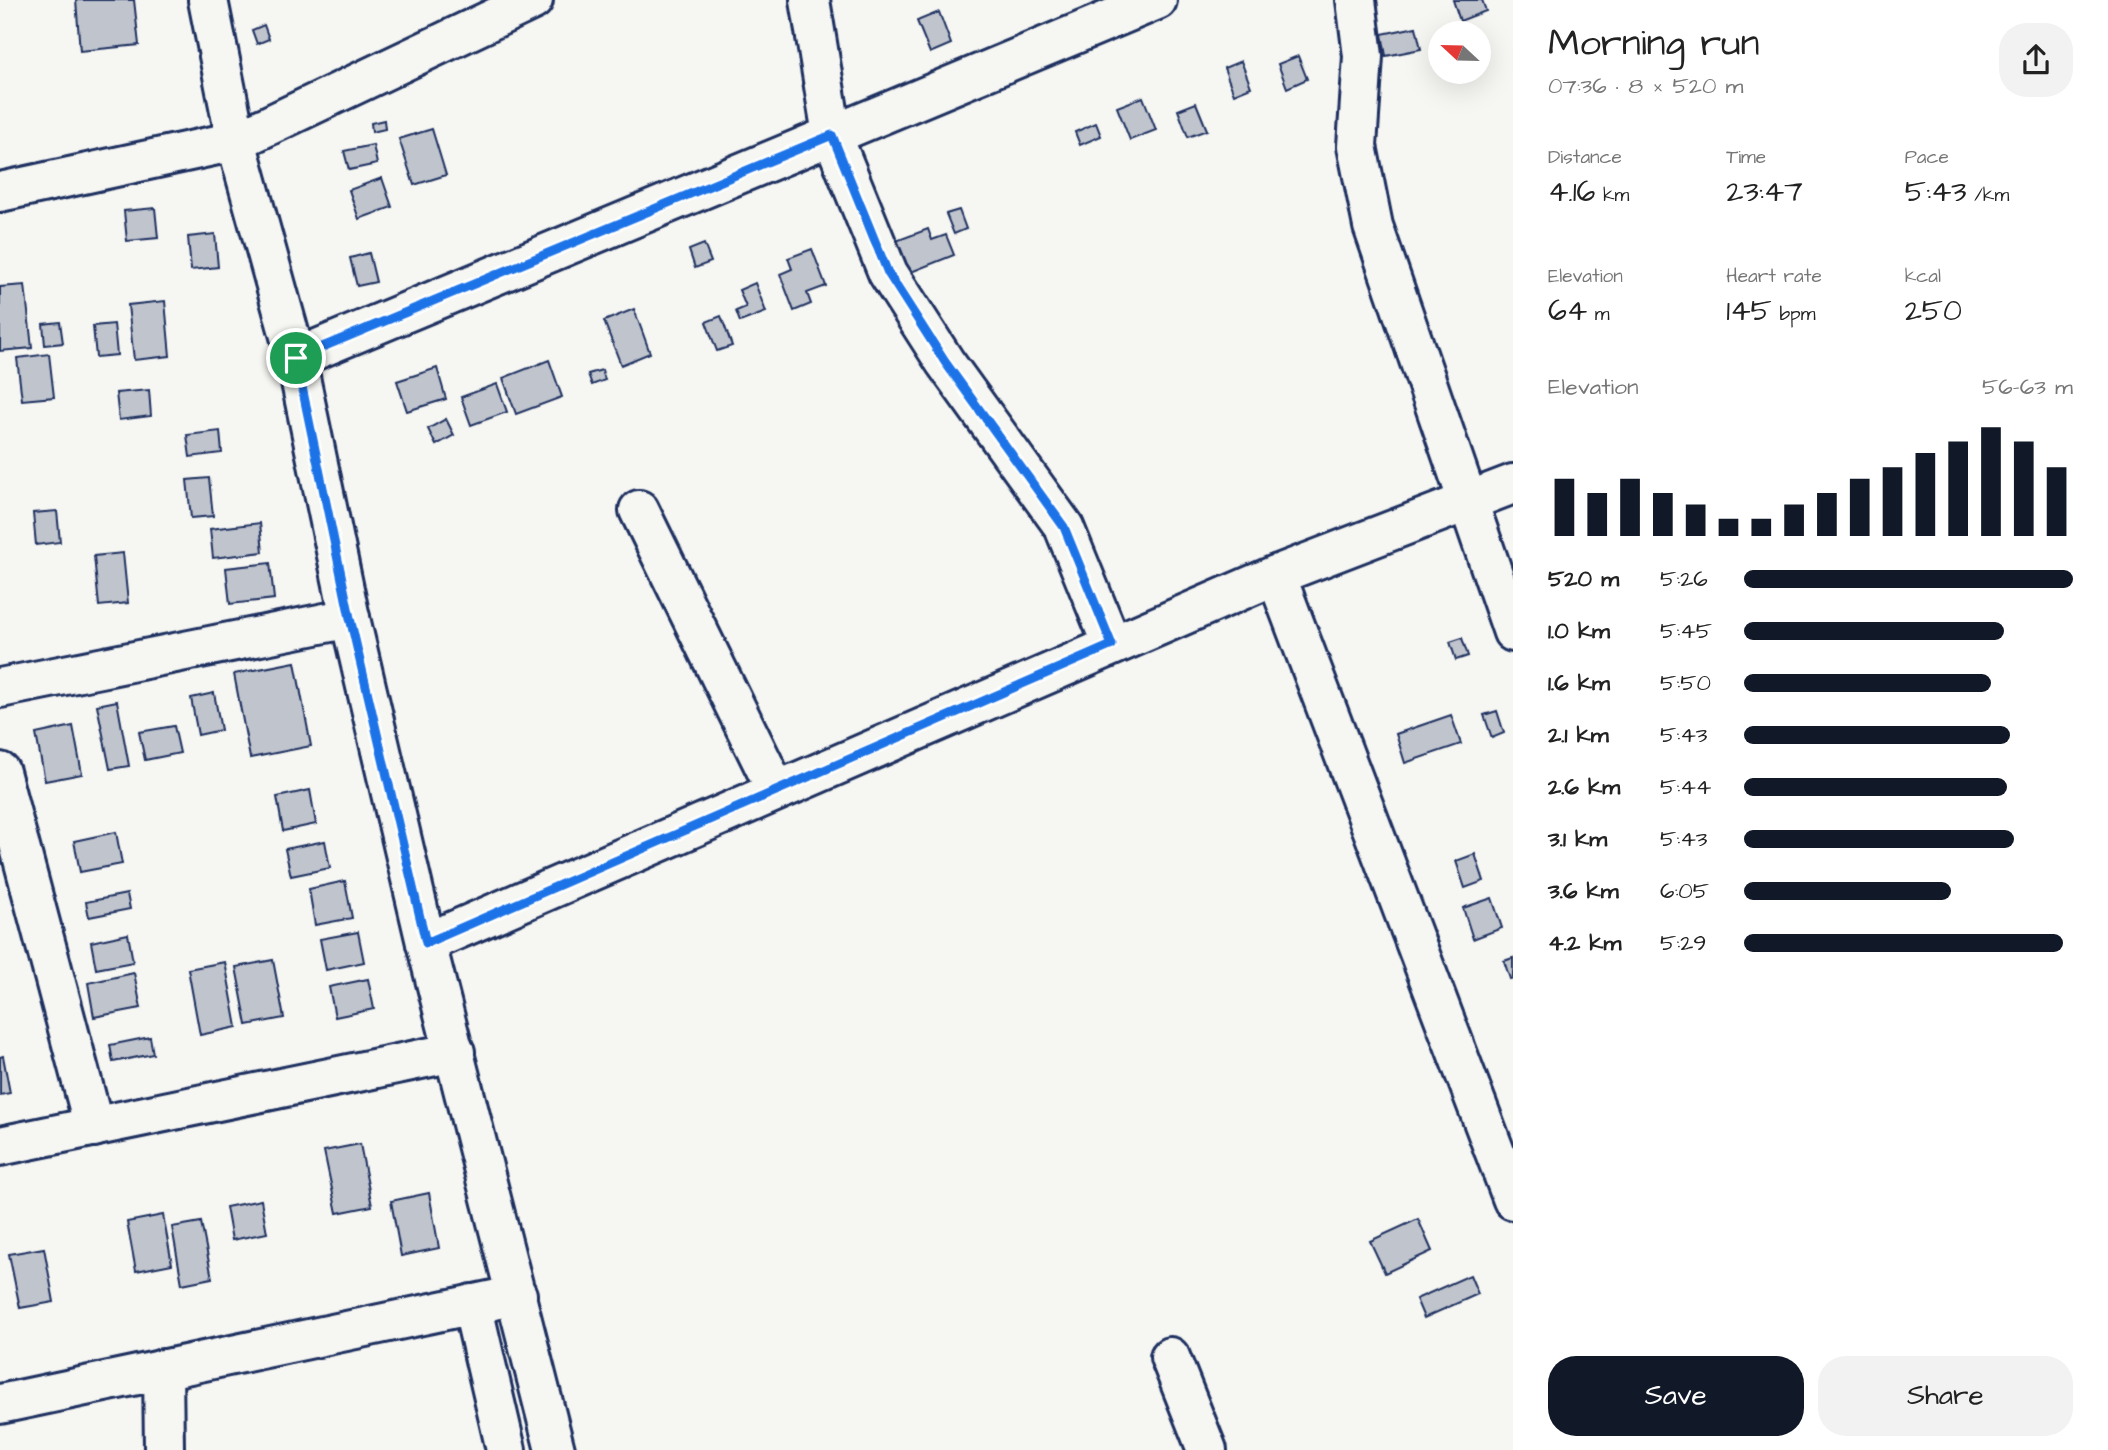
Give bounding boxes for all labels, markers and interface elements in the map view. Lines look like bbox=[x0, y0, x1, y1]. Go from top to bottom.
text: Morning run bbox=[1548, 18, 1760, 70]
north arrow bbox=[1428, 21, 1491, 84]
map controls bbox=[1428, 21, 1491, 84]
button: share bbox=[1999, 23, 2073, 97]
text: 07:36 · 8 × 520 m bbox=[1548, 70, 1744, 102]
text: Distance bbox=[1548, 144, 1622, 171]
text: Time bbox=[1726, 144, 1766, 171]
text: Pace bbox=[1905, 144, 1949, 171]
text: 4.16 bbox=[1548, 171, 1595, 213]
text: 23:47 bbox=[1726, 171, 1803, 213]
text: 5:43 bbox=[1905, 171, 1967, 213]
text: km bbox=[1595, 182, 1629, 209]
text: /km bbox=[1967, 182, 2009, 209]
text: Elevation bbox=[1548, 263, 1623, 290]
text: Heart rate bbox=[1726, 263, 1822, 290]
text: kcal bbox=[1905, 263, 1941, 290]
text: 64 bbox=[1548, 290, 1587, 332]
text: 145 bbox=[1726, 290, 1772, 332]
text: 250 bbox=[1905, 290, 1962, 332]
text: m bbox=[1587, 301, 1610, 328]
text: bpm bbox=[1772, 301, 1815, 328]
pin bbox=[266, 328, 326, 388]
icon: arrive bbox=[277, 339, 315, 377]
text: Elevation bbox=[1548, 371, 1639, 403]
text: 56–63 m bbox=[1982, 371, 2073, 403]
text: 520 m bbox=[1548, 563, 1619, 595]
text: 5:26 bbox=[1660, 563, 1708, 595]
text: 1.0 km bbox=[1548, 615, 1610, 647]
text: 5:45 bbox=[1660, 615, 1712, 647]
text: 1.6 km bbox=[1548, 667, 1610, 699]
text: 5:50 bbox=[1660, 667, 1711, 699]
text: 2.1 km bbox=[1548, 719, 1609, 751]
text: 5:43 bbox=[1660, 719, 1707, 751]
text: 2.6 km bbox=[1548, 771, 1620, 803]
text: 5:44 bbox=[1660, 771, 1711, 803]
text: 3.1 km bbox=[1548, 823, 1607, 855]
text: 5:43 bbox=[1660, 823, 1707, 855]
text: 3.6 km bbox=[1548, 875, 1619, 907]
text: 6:05 bbox=[1660, 875, 1709, 907]
text: 4.2 km bbox=[1548, 927, 1621, 959]
text: 5:29 bbox=[1660, 927, 1706, 959]
button: Save bbox=[1548, 1356, 1804, 1436]
button: Share bbox=[1818, 1356, 2073, 1436]

